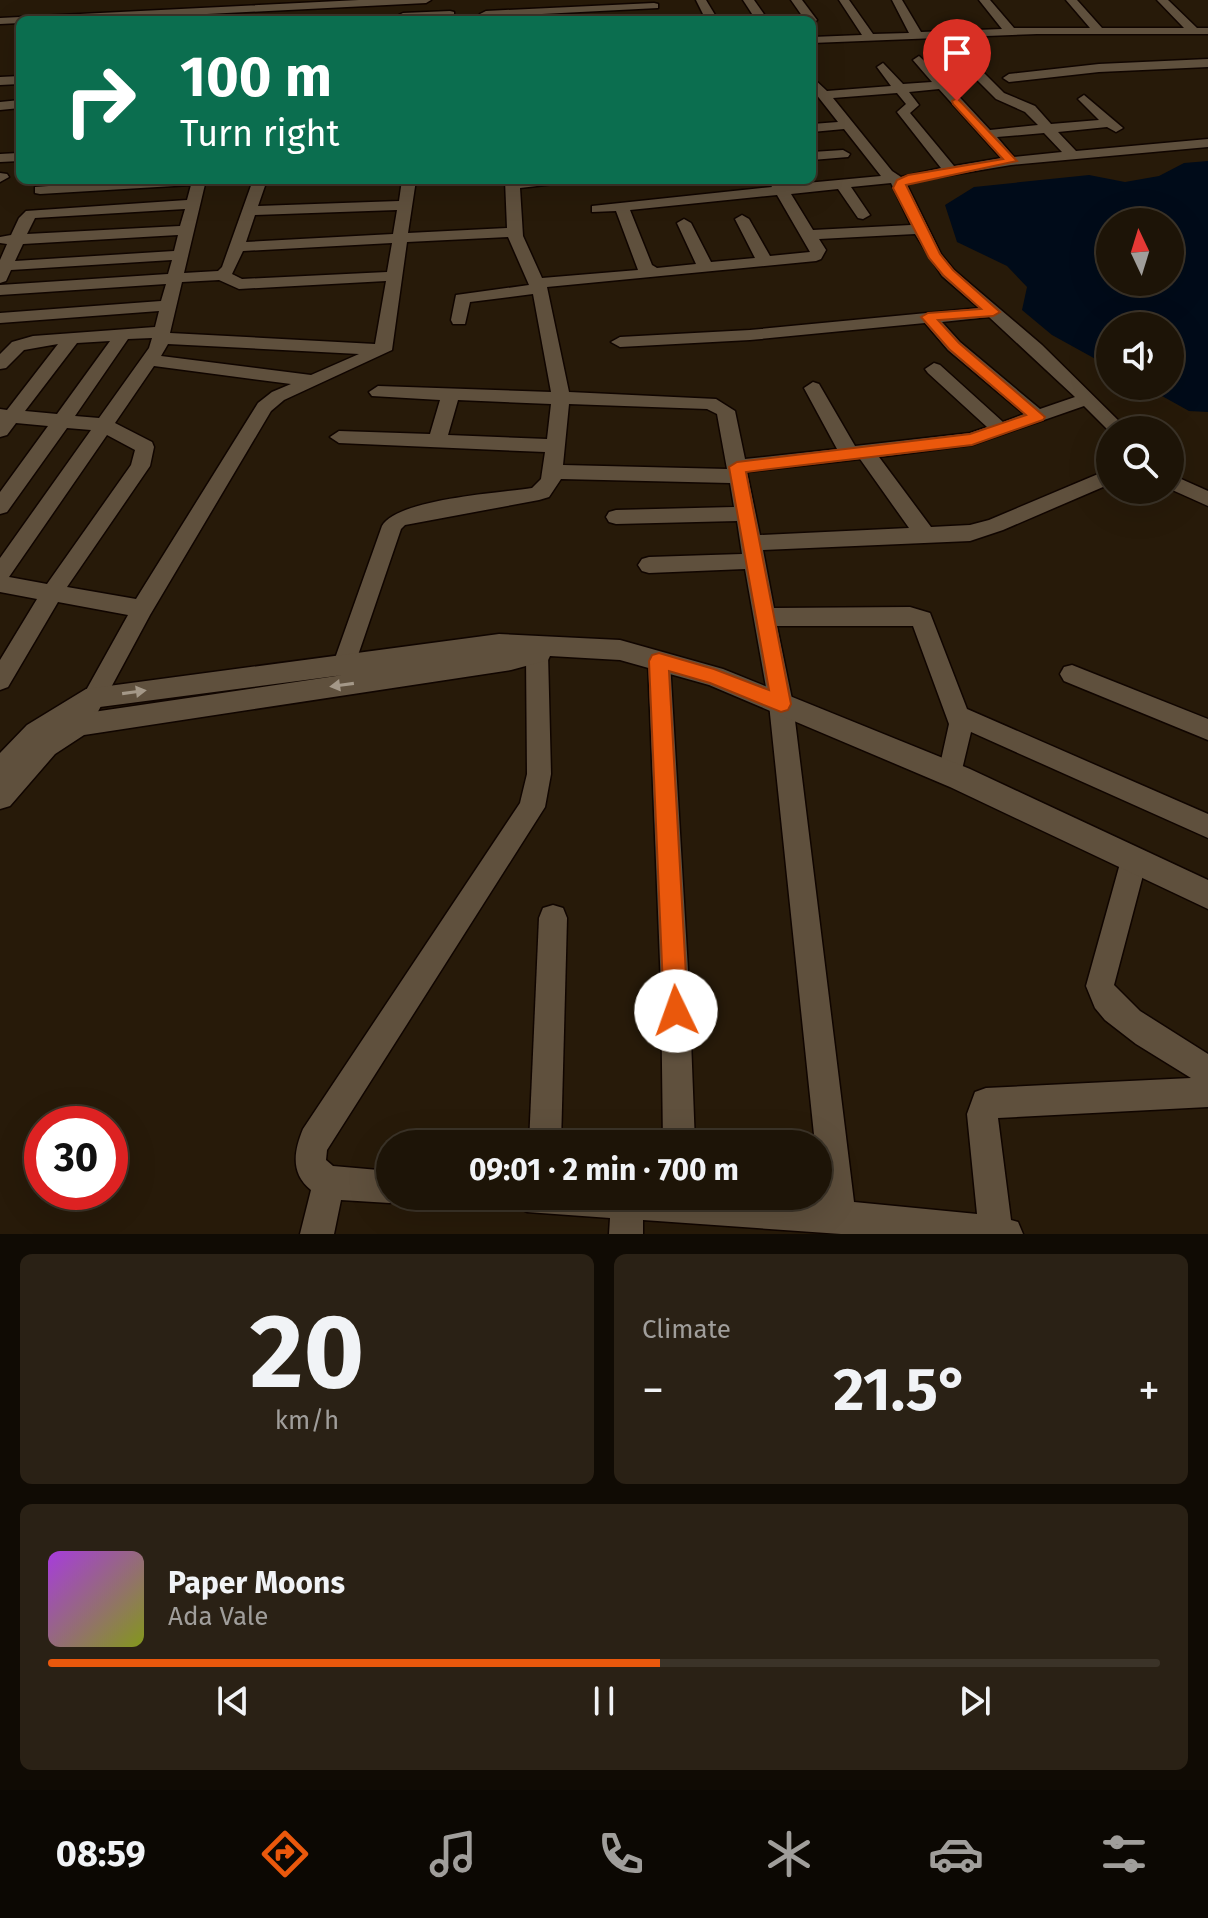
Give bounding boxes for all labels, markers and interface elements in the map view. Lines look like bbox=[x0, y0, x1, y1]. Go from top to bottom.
pin bbox=[923, 19, 991, 101]
icon: arrive bbox=[935, 31, 979, 75]
text: 100 m bbox=[180, 44, 332, 111]
icon: right bbox=[48, 48, 152, 152]
text: Turn right bbox=[180, 112, 340, 156]
north arrow bbox=[1096, 208, 1184, 296]
map controls bbox=[1096, 208, 1184, 504]
button: sound bbox=[1096, 312, 1184, 400]
button: search bbox=[1096, 416, 1184, 504]
one-way arrow bbox=[329, 679, 354, 692]
one-way arrow bbox=[122, 685, 147, 698]
position arrow bbox=[634, 969, 718, 1053]
speed limit sign: 30 bbox=[24, 1106, 128, 1210]
text: 09:01 · 2 min · 700 m bbox=[469, 1152, 739, 1188]
text: 20 bbox=[250, 1290, 364, 1415]
text: Climate bbox=[642, 1314, 731, 1345]
text: 21.5° bbox=[833, 1354, 969, 1426]
text: − bbox=[642, 1364, 664, 1417]
text: + bbox=[1138, 1364, 1160, 1417]
text: km/h bbox=[275, 1405, 339, 1436]
text: Paper Moons bbox=[168, 1565, 345, 1601]
text: Ada Vale bbox=[168, 1601, 268, 1632]
icon: previous bbox=[211, 1679, 255, 1723]
icon: pause bbox=[582, 1679, 626, 1723]
icon: next bbox=[953, 1679, 997, 1723]
icon: directions bbox=[257, 1826, 313, 1882]
icon: music bbox=[425, 1826, 481, 1882]
icon: phone bbox=[593, 1826, 649, 1882]
icon: climate bbox=[761, 1826, 817, 1882]
icon: car bbox=[928, 1826, 984, 1882]
icon: filters bbox=[1096, 1826, 1152, 1882]
text: 08:59 bbox=[56, 1832, 146, 1876]

